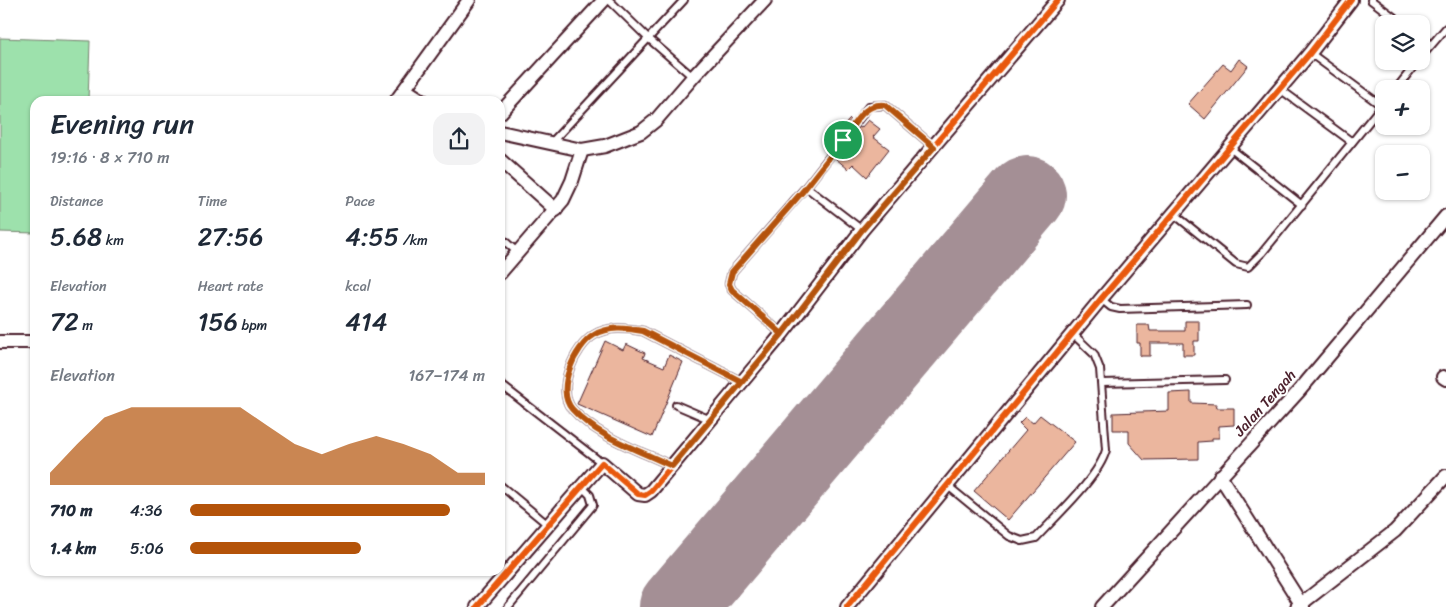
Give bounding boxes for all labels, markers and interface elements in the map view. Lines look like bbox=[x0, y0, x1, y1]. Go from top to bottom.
map controls bbox=[1375, 15, 1430, 200]
button: layers bbox=[1375, 15, 1430, 70]
button: + bbox=[1375, 80, 1430, 135]
text: Evening run bbox=[50, 99, 194, 148]
button: share bbox=[433, 113, 485, 165]
pin bbox=[822, 119, 864, 161]
icon: arrive bbox=[829, 126, 857, 154]
text: 19:16 · 8 × 710 m bbox=[50, 143, 170, 172]
button: − bbox=[1375, 145, 1430, 200]
text: Distance bbox=[50, 189, 103, 214]
text: Time bbox=[198, 189, 227, 214]
text: Pace bbox=[345, 189, 375, 214]
text: 5.68 bbox=[50, 214, 102, 259]
text: 27:56 bbox=[198, 214, 263, 259]
text: 4:55 bbox=[345, 214, 399, 259]
text: km bbox=[102, 228, 124, 253]
text: /km bbox=[399, 228, 428, 253]
text: Elevation bbox=[50, 274, 107, 299]
text: Heart rate bbox=[198, 274, 263, 299]
text: kcal bbox=[345, 274, 371, 299]
text: 72 bbox=[50, 299, 79, 344]
text: 156 bbox=[198, 299, 238, 344]
text: 414 bbox=[345, 299, 387, 344]
text: m bbox=[79, 313, 93, 338]
text: bpm bbox=[238, 313, 267, 338]
text: Elevation bbox=[50, 361, 115, 390]
text: 167–174 m bbox=[408, 361, 485, 390]
street label: Jalan Tengah bbox=[1227, 363, 1303, 443]
text: 710 m bbox=[50, 496, 93, 525]
text: 4:36 bbox=[130, 496, 163, 525]
text: 1.4 km bbox=[50, 534, 97, 563]
text: 5:06 bbox=[130, 534, 164, 563]

